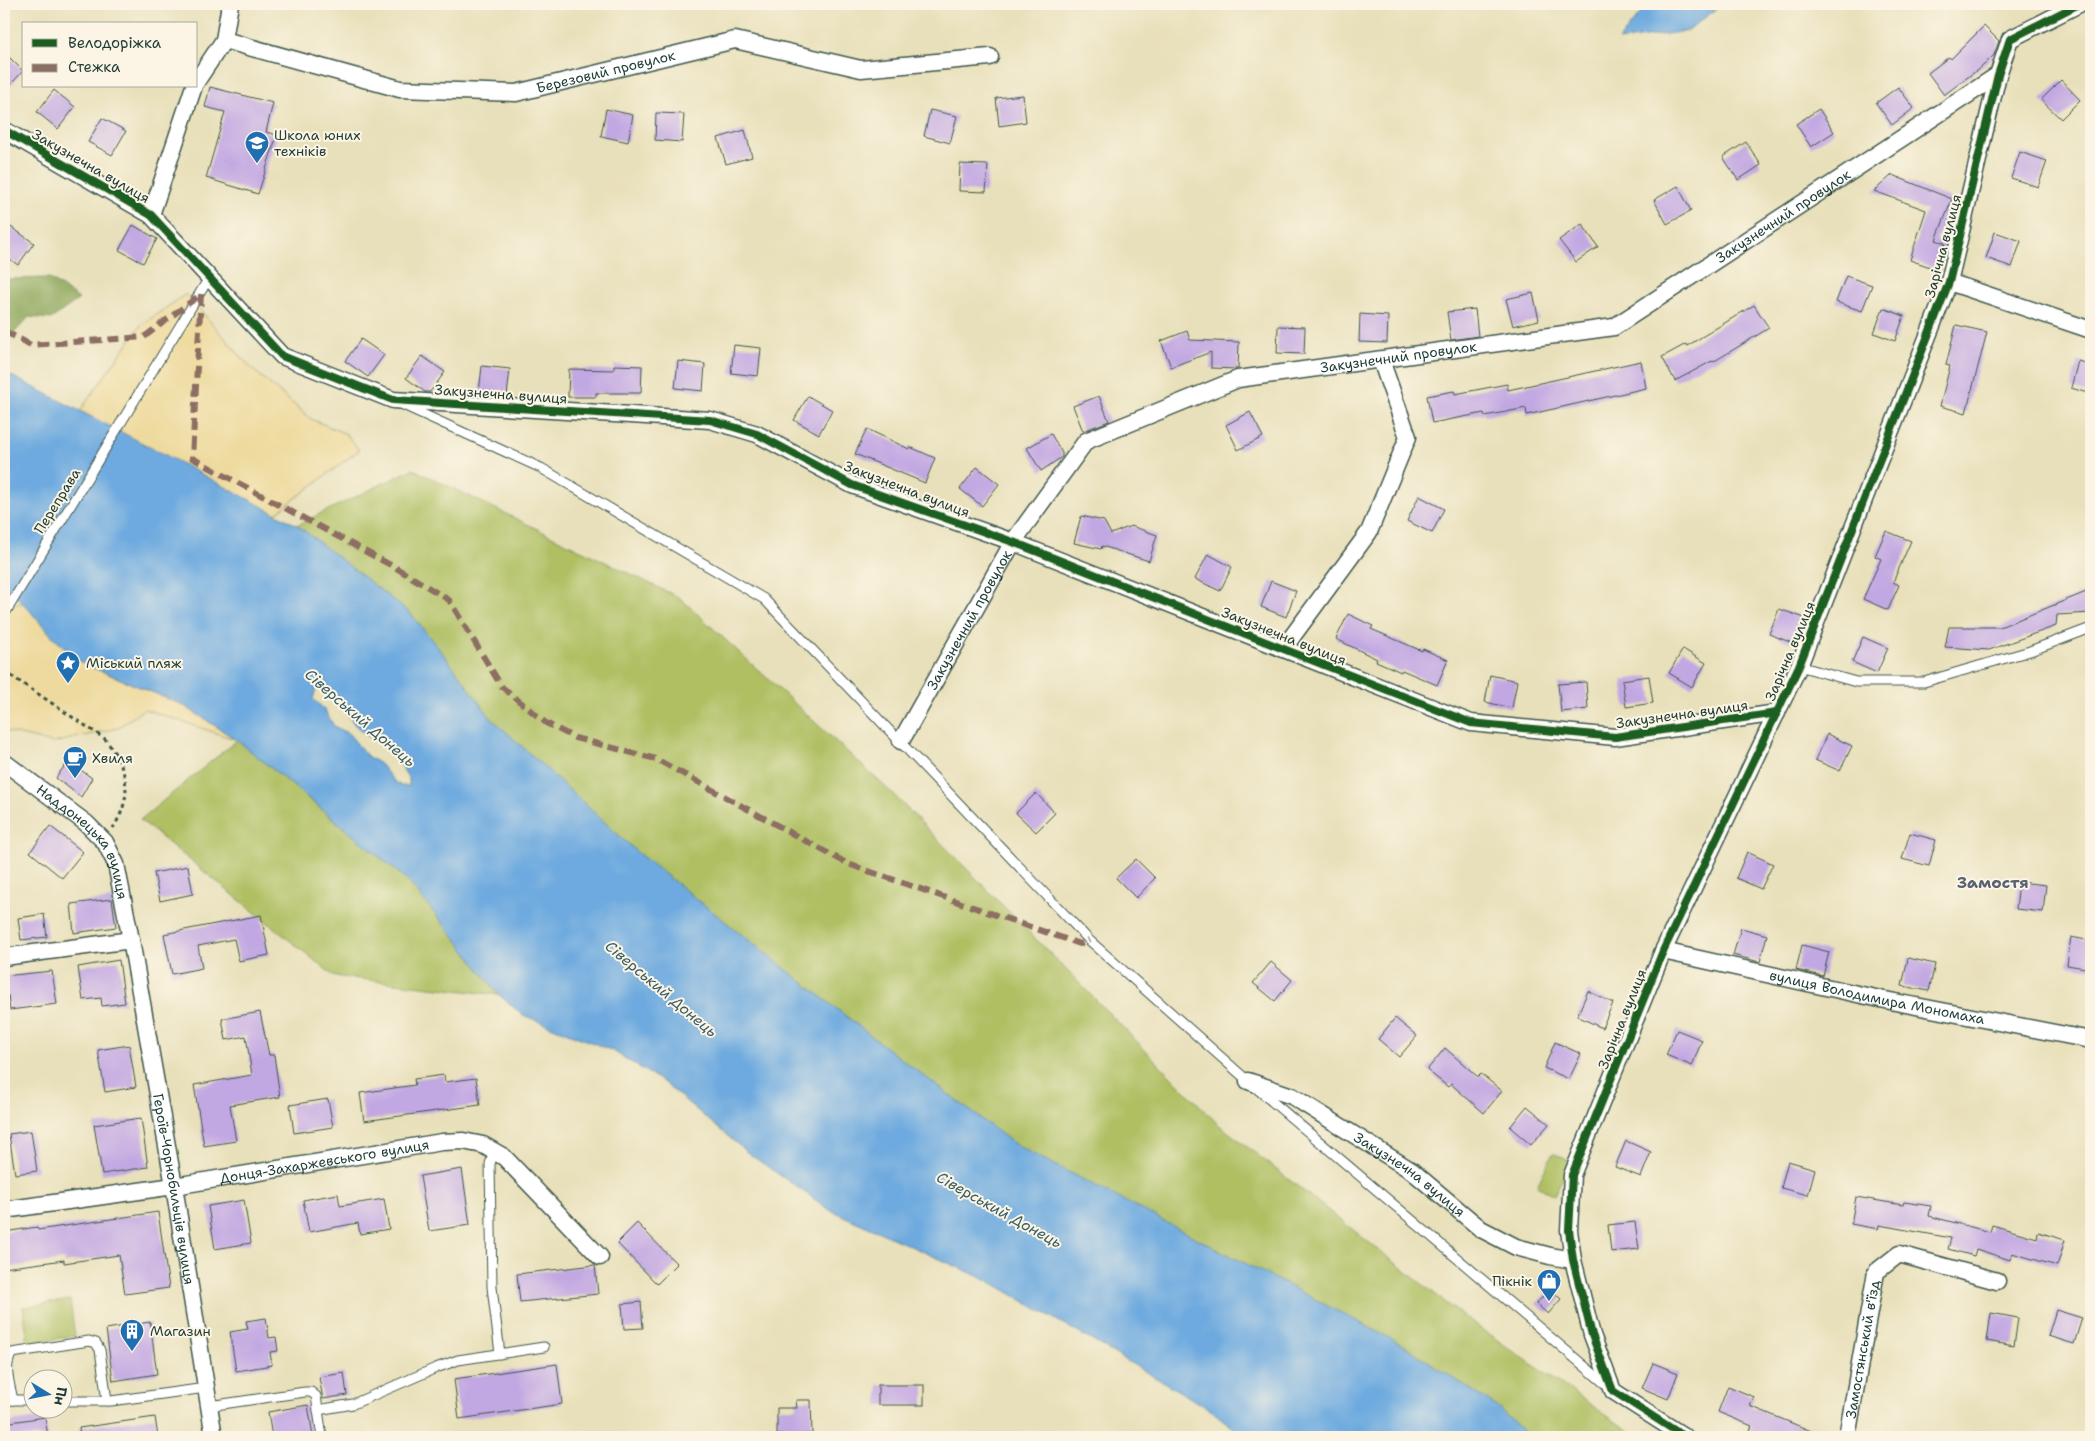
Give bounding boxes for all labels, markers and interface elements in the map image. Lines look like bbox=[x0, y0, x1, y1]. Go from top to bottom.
legend bbox=[22, 22, 198, 88]
text: Велодоріжка bbox=[68, 33, 162, 53]
street label: Березовий провулок bbox=[534, 46, 677, 97]
text: Стежка bbox=[68, 57, 121, 77]
street label: Закузнечна вулиця bbox=[29, 125, 153, 207]
place label: Школа юних техніків bbox=[274, 126, 361, 160]
school or university icon: Школа юних техніків bbox=[244, 130, 270, 164]
street label: Закузнечний провулок bbox=[1712, 165, 1854, 267]
street label: Зарічна вулиця bbox=[1921, 192, 1965, 300]
street label: Закузнечний провулок bbox=[1319, 337, 1478, 377]
street label: Закузнечна вулиця bbox=[434, 380, 568, 408]
street label: Закузнечна вулиця bbox=[842, 457, 972, 521]
street label: Переправа bbox=[30, 465, 84, 537]
street label: Закузнечний провулок bbox=[923, 546, 1016, 693]
street label: Зарічна вулиця bbox=[1761, 598, 1819, 704]
street label: Закузнечна вулиця bbox=[1219, 603, 1349, 669]
place icon: Міський пляж bbox=[55, 650, 81, 684]
place label: Міський пляж bbox=[86, 654, 182, 672]
water label: Сіверський Донець bbox=[300, 664, 420, 772]
street label: Закузнечна вулиця bbox=[1615, 696, 1749, 732]
cafe icon: Хвиля bbox=[62, 745, 88, 779]
place label: Хвиля bbox=[92, 749, 133, 767]
street label: Наддонецька вулиця bbox=[33, 780, 132, 901]
district label: Замостя bbox=[1957, 872, 2029, 893]
water label: Сіверський Донець bbox=[601, 936, 721, 1042]
street label: Зарічна вулиця bbox=[1594, 966, 1650, 1072]
street label: вулиця Володимира Мономаха bbox=[1768, 966, 1986, 1028]
street label: Героїв-Чорнобильців вулиця bbox=[149, 1092, 199, 1286]
street label: Закузнечна вулиця bbox=[1351, 1128, 1469, 1221]
street label: Донця-Захаржевського вулиця bbox=[218, 1135, 430, 1187]
water label: Сіверський Донець bbox=[933, 1167, 1066, 1253]
shop icon: Пікнік bbox=[1536, 1268, 1562, 1302]
place label: Пікнік bbox=[1492, 1272, 1533, 1290]
street label: Замостянський в'їзд bbox=[1841, 1279, 1883, 1420]
building icon: Магазин bbox=[119, 1318, 145, 1352]
place label: Магазин bbox=[150, 1322, 211, 1340]
north arrow bbox=[22, 1368, 72, 1418]
text: Пн bbox=[50, 1386, 71, 1407]

